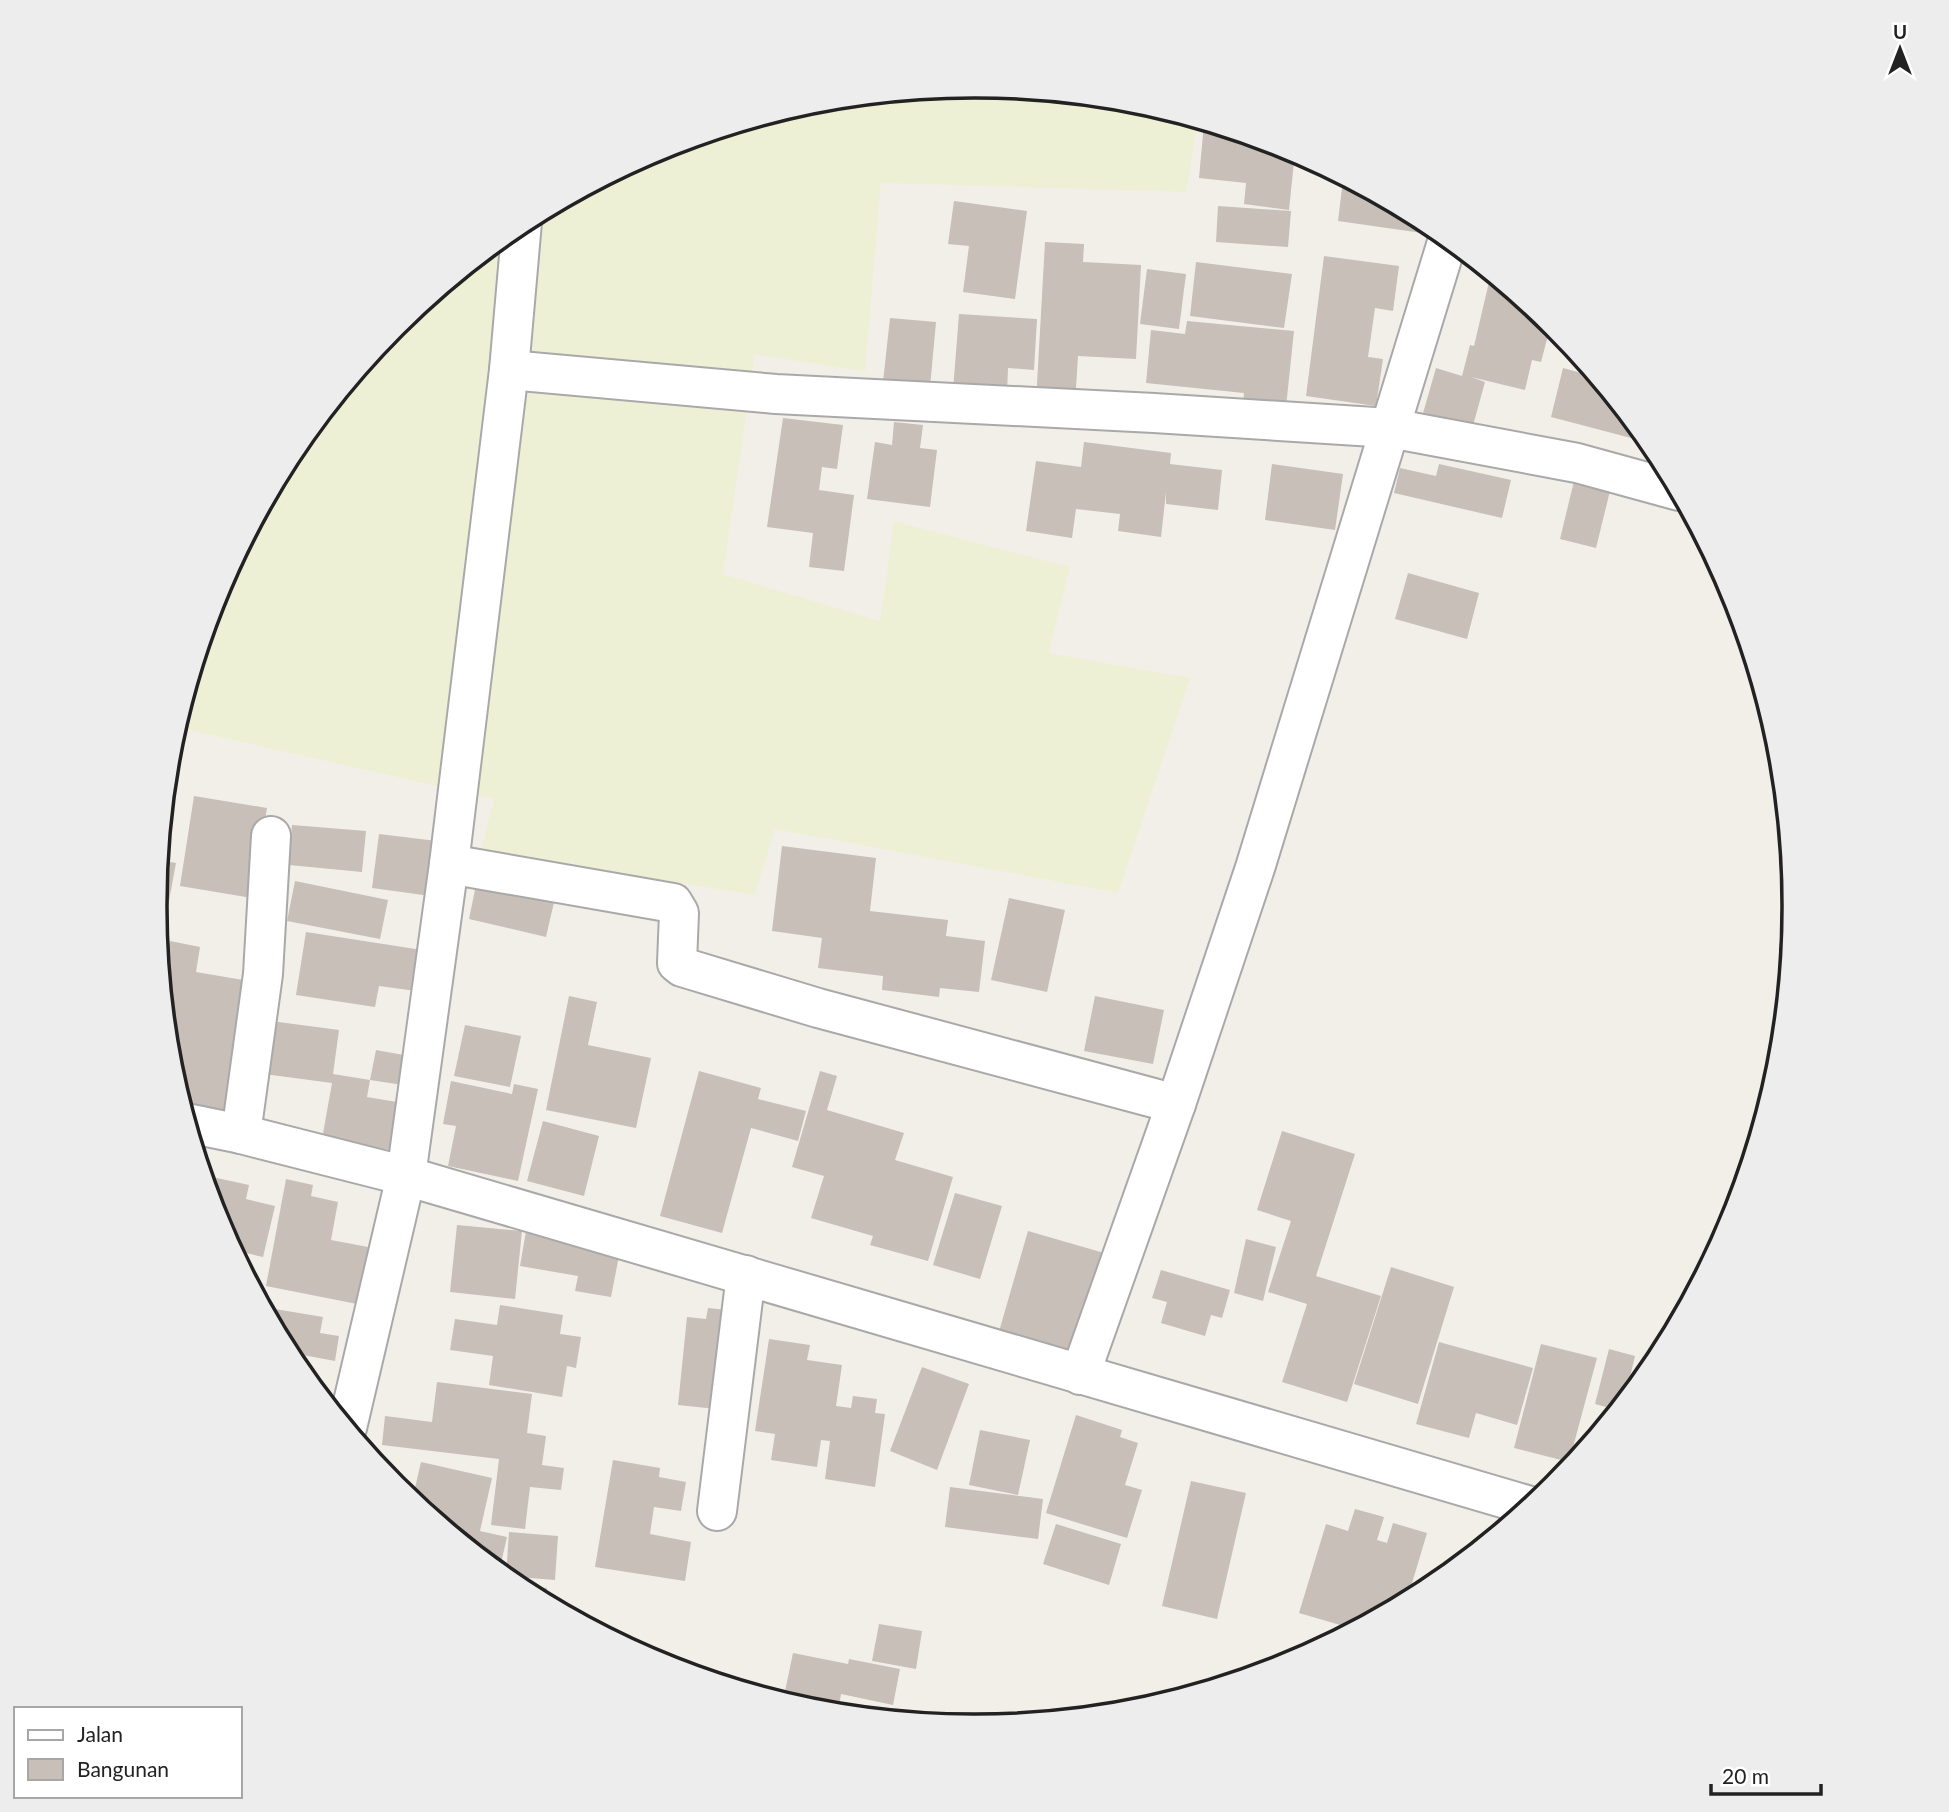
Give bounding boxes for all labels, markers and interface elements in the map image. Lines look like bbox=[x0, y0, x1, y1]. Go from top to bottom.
north arrow bbox=[1865, 14, 1935, 84]
text: U bbox=[1893, 20, 1907, 43]
legend bbox=[14, 1707, 242, 1798]
text: Jalan bbox=[77, 1721, 123, 1746]
scale bar bbox=[1711, 1752, 1821, 1796]
text: Bangunan bbox=[77, 1756, 169, 1781]
text: 20 m bbox=[1722, 1763, 1769, 1788]

